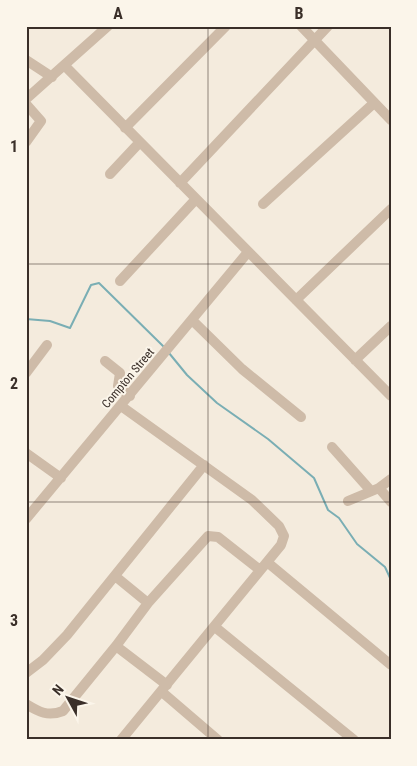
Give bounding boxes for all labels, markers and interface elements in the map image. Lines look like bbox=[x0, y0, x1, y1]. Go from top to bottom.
text: A bbox=[113, 4, 123, 23]
text: B bbox=[295, 4, 304, 23]
text: 1 bbox=[10, 137, 18, 156]
street label: Compton Street bbox=[99, 345, 157, 411]
text: 2 bbox=[10, 374, 18, 393]
text: 3 bbox=[10, 611, 18, 630]
north arrow bbox=[42, 674, 92, 724]
text: N bbox=[49, 681, 67, 698]

